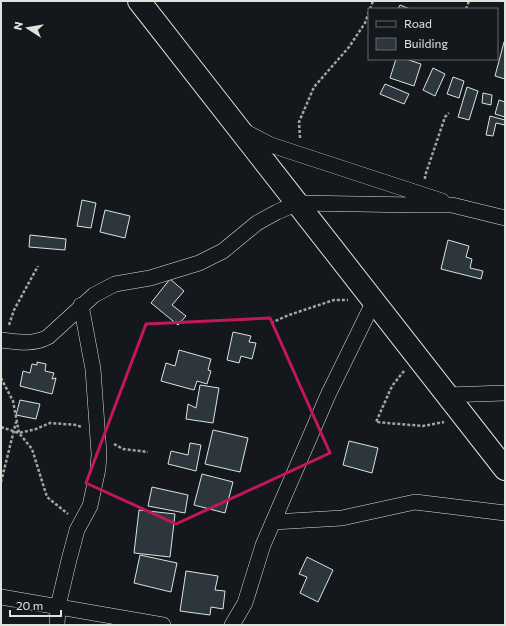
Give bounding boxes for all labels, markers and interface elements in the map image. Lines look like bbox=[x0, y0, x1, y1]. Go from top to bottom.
north arrow bbox=[8, 8, 48, 48]
legend bbox=[368, 8, 498, 60]
text: Road bbox=[404, 16, 432, 30]
text: N bbox=[11, 20, 25, 31]
text: Building bbox=[404, 36, 448, 50]
scale bar bbox=[10, 592, 61, 618]
text: 20 m bbox=[16, 598, 43, 612]

